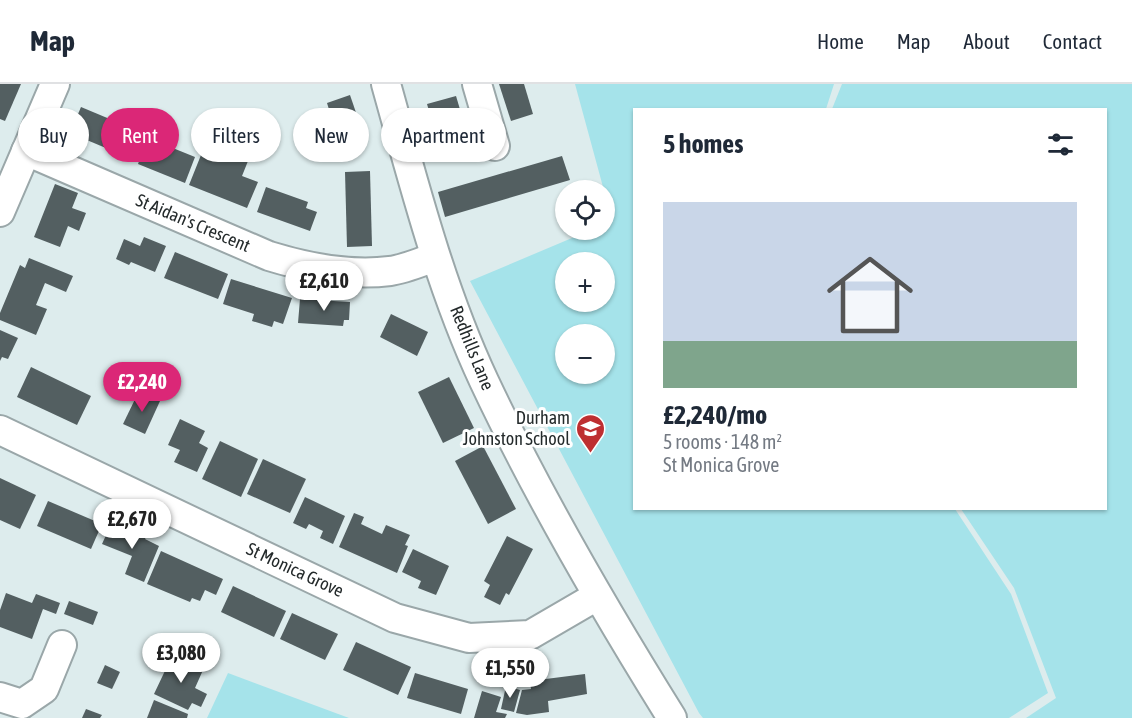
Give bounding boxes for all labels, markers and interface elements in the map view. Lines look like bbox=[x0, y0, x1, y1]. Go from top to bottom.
text: Map bbox=[30, 25, 75, 57]
text: Home bbox=[817, 29, 864, 53]
text: Map bbox=[897, 29, 931, 53]
text: About bbox=[964, 29, 1010, 53]
text: Contact bbox=[1043, 29, 1102, 53]
chip: Buy bbox=[18, 108, 89, 162]
chip: Rent bbox=[101, 108, 179, 162]
chip: Filters bbox=[191, 108, 281, 162]
chip: New bbox=[293, 108, 369, 162]
chip: Apartment bbox=[381, 108, 506, 162]
icon: filters bbox=[1044, 128, 1077, 161]
text: 5 homes bbox=[663, 129, 743, 159]
map controls bbox=[555, 180, 615, 384]
button: locate bbox=[555, 180, 615, 240]
street label: St Aidan's Crescent bbox=[133, 189, 253, 256]
icon: home bbox=[816, 241, 924, 349]
button: + bbox=[555, 252, 615, 312]
pin: £2,610 bbox=[275, 261, 373, 312]
text: £2,610 bbox=[299, 269, 349, 292]
street label: Redhills Lane bbox=[446, 303, 499, 393]
button: − bbox=[555, 324, 615, 384]
pin: £2,240 bbox=[93, 362, 191, 413]
text: £2,240 bbox=[117, 370, 167, 393]
text: £2,240/mo bbox=[663, 400, 767, 430]
place label: Durham Johnston School bbox=[463, 407, 570, 449]
school or university icon: Durham Johnston School bbox=[575, 412, 607, 454]
text: 5 rooms · 148 m² bbox=[663, 430, 782, 453]
text: St Monica Grove bbox=[663, 453, 779, 476]
pin: £2,670 bbox=[83, 499, 181, 550]
text: £2,670 bbox=[107, 507, 157, 530]
street label: St Monica Grove bbox=[243, 538, 347, 601]
pin: £3,080 bbox=[132, 633, 230, 684]
text: £3,080 bbox=[156, 641, 206, 664]
pin: £1,550 bbox=[461, 648, 559, 699]
text: £1,550 bbox=[485, 656, 535, 679]

